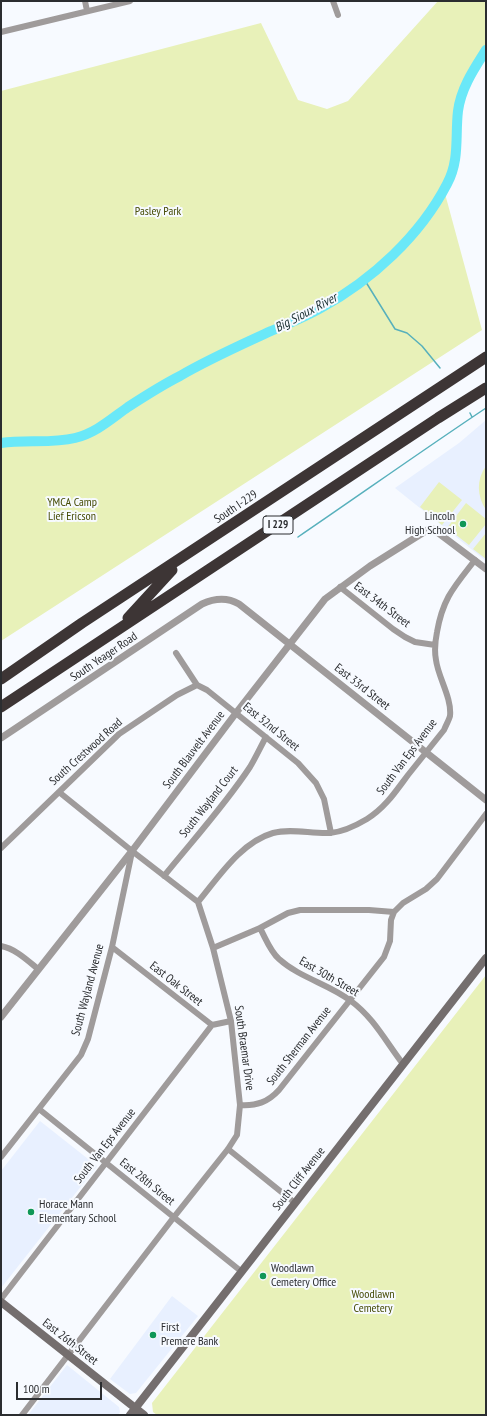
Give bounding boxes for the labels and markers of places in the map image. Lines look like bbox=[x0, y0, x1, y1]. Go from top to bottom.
place label: Lincoln High School bbox=[405, 510, 455, 538]
marker: Lincoln High School bbox=[458, 519, 468, 529]
place label: Horace Mann Elementary School bbox=[39, 1198, 116, 1226]
marker: Horace Mann Elementary School bbox=[26, 1207, 36, 1217]
place label: Woodlawn Cemetery Office bbox=[271, 1262, 336, 1290]
marker: Woodlawn Cemetery Office bbox=[258, 1271, 268, 1281]
place label: First Premere Bank bbox=[161, 1321, 218, 1349]
marker: First Premere Bank bbox=[148, 1330, 158, 1340]

